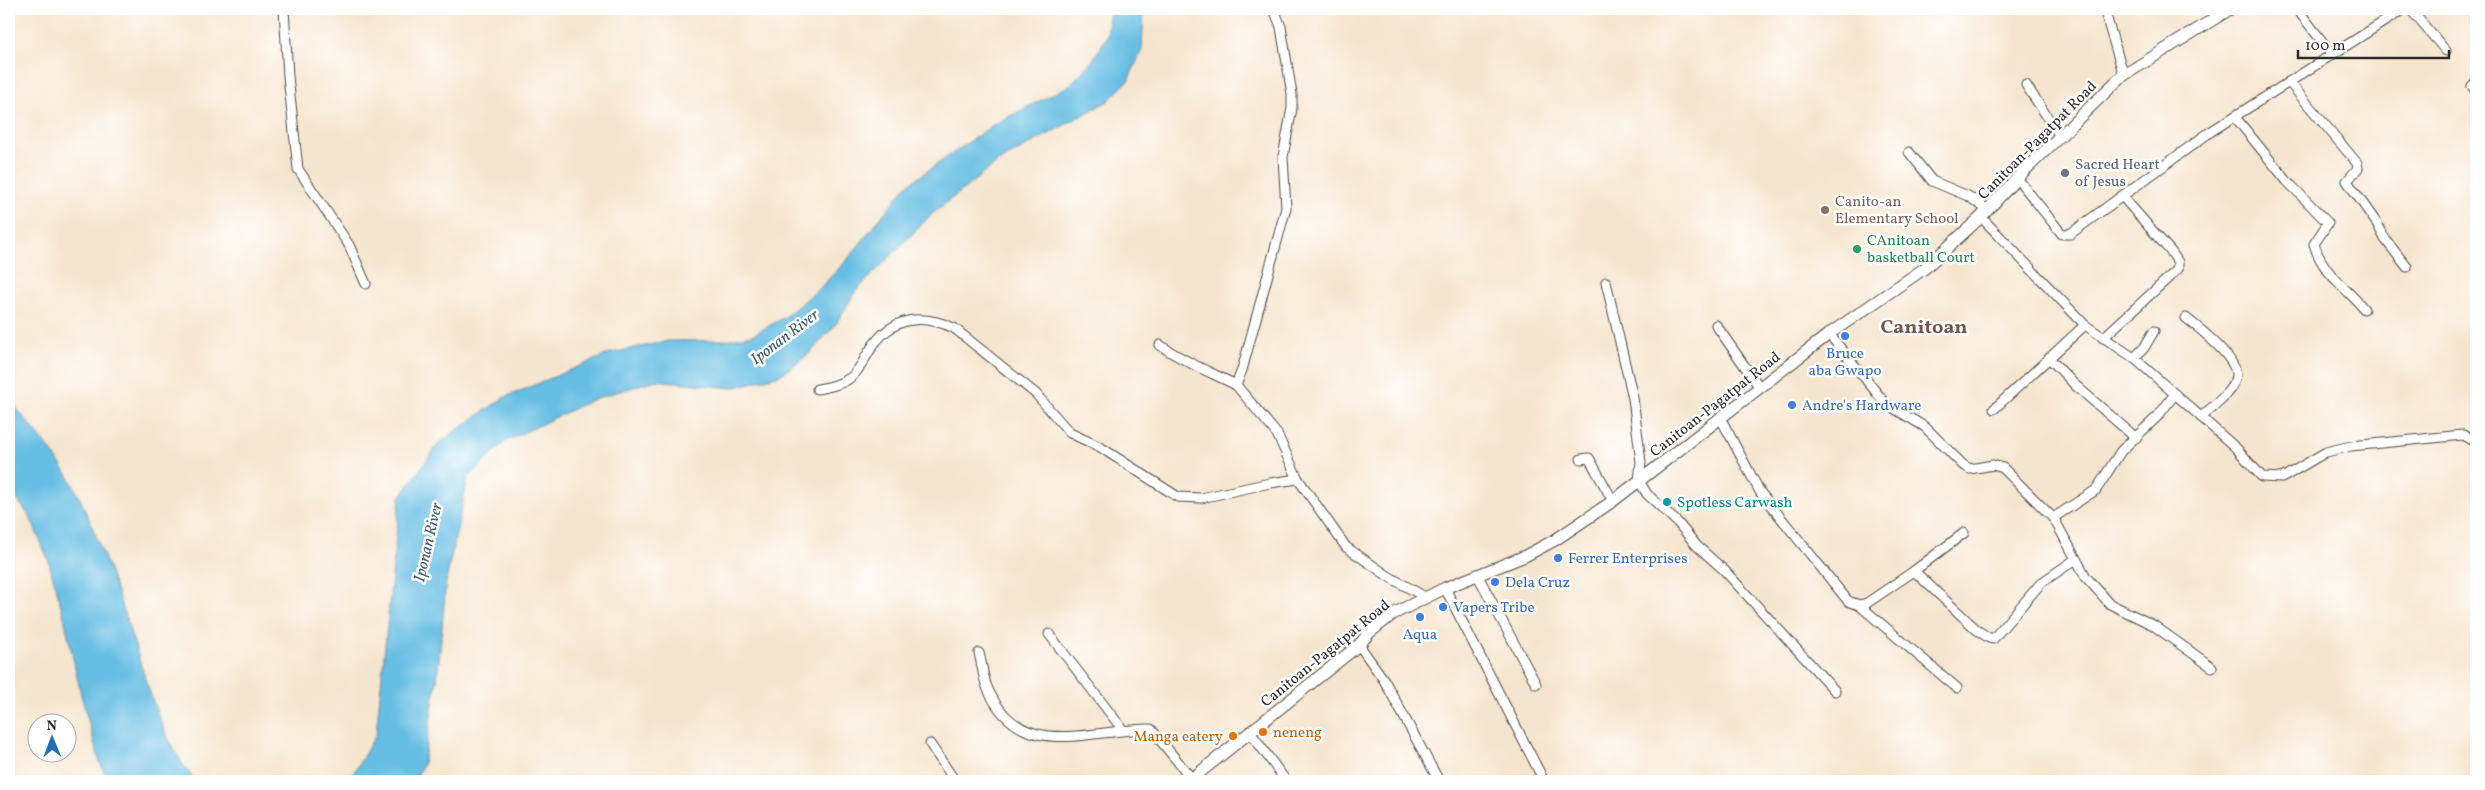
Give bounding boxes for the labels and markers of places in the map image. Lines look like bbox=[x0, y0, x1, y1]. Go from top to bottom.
place label: Sacred Heart of Jesus bbox=[2075, 155, 2160, 193]
marker: Sacred Heart of Jesus bbox=[2059, 167, 2071, 179]
place label: Canito-an Elementary School bbox=[1835, 192, 1958, 230]
marker: Canito-an Elementary School bbox=[1819, 204, 1831, 216]
place label: CAnitoan basketball Court bbox=[1867, 231, 1975, 269]
marker: CAnitoan basketball Court bbox=[1851, 243, 1863, 255]
marker: Bruce aba Gwapo bbox=[1839, 330, 1851, 342]
place label: Bruce aba Gwapo bbox=[1809, 344, 1881, 382]
place label: Andre's Hardware bbox=[1802, 396, 1921, 417]
marker: Andre's Hardware bbox=[1786, 399, 1798, 411]
place label: Spotless Carwash bbox=[1677, 493, 1793, 514]
marker: Spotless Carwash bbox=[1661, 496, 1673, 508]
place label: Ferrer Enterprises bbox=[1568, 549, 1688, 570]
marker: Ferrer Enterprises bbox=[1552, 552, 1564, 564]
place label: Dela Cruz bbox=[1505, 573, 1570, 594]
marker: Dela Cruz bbox=[1489, 576, 1501, 588]
place label: Vapers Tribe bbox=[1453, 598, 1535, 619]
marker: Vapers Tribe bbox=[1437, 601, 1449, 613]
marker: Aqua bbox=[1414, 611, 1426, 623]
place label: Aqua bbox=[1403, 625, 1437, 646]
place label: neneng bbox=[1273, 723, 1322, 744]
marker: neneng bbox=[1257, 726, 1269, 738]
place label: Manga eatery bbox=[1133, 727, 1223, 748]
marker: Manga eatery bbox=[1227, 730, 1239, 742]

